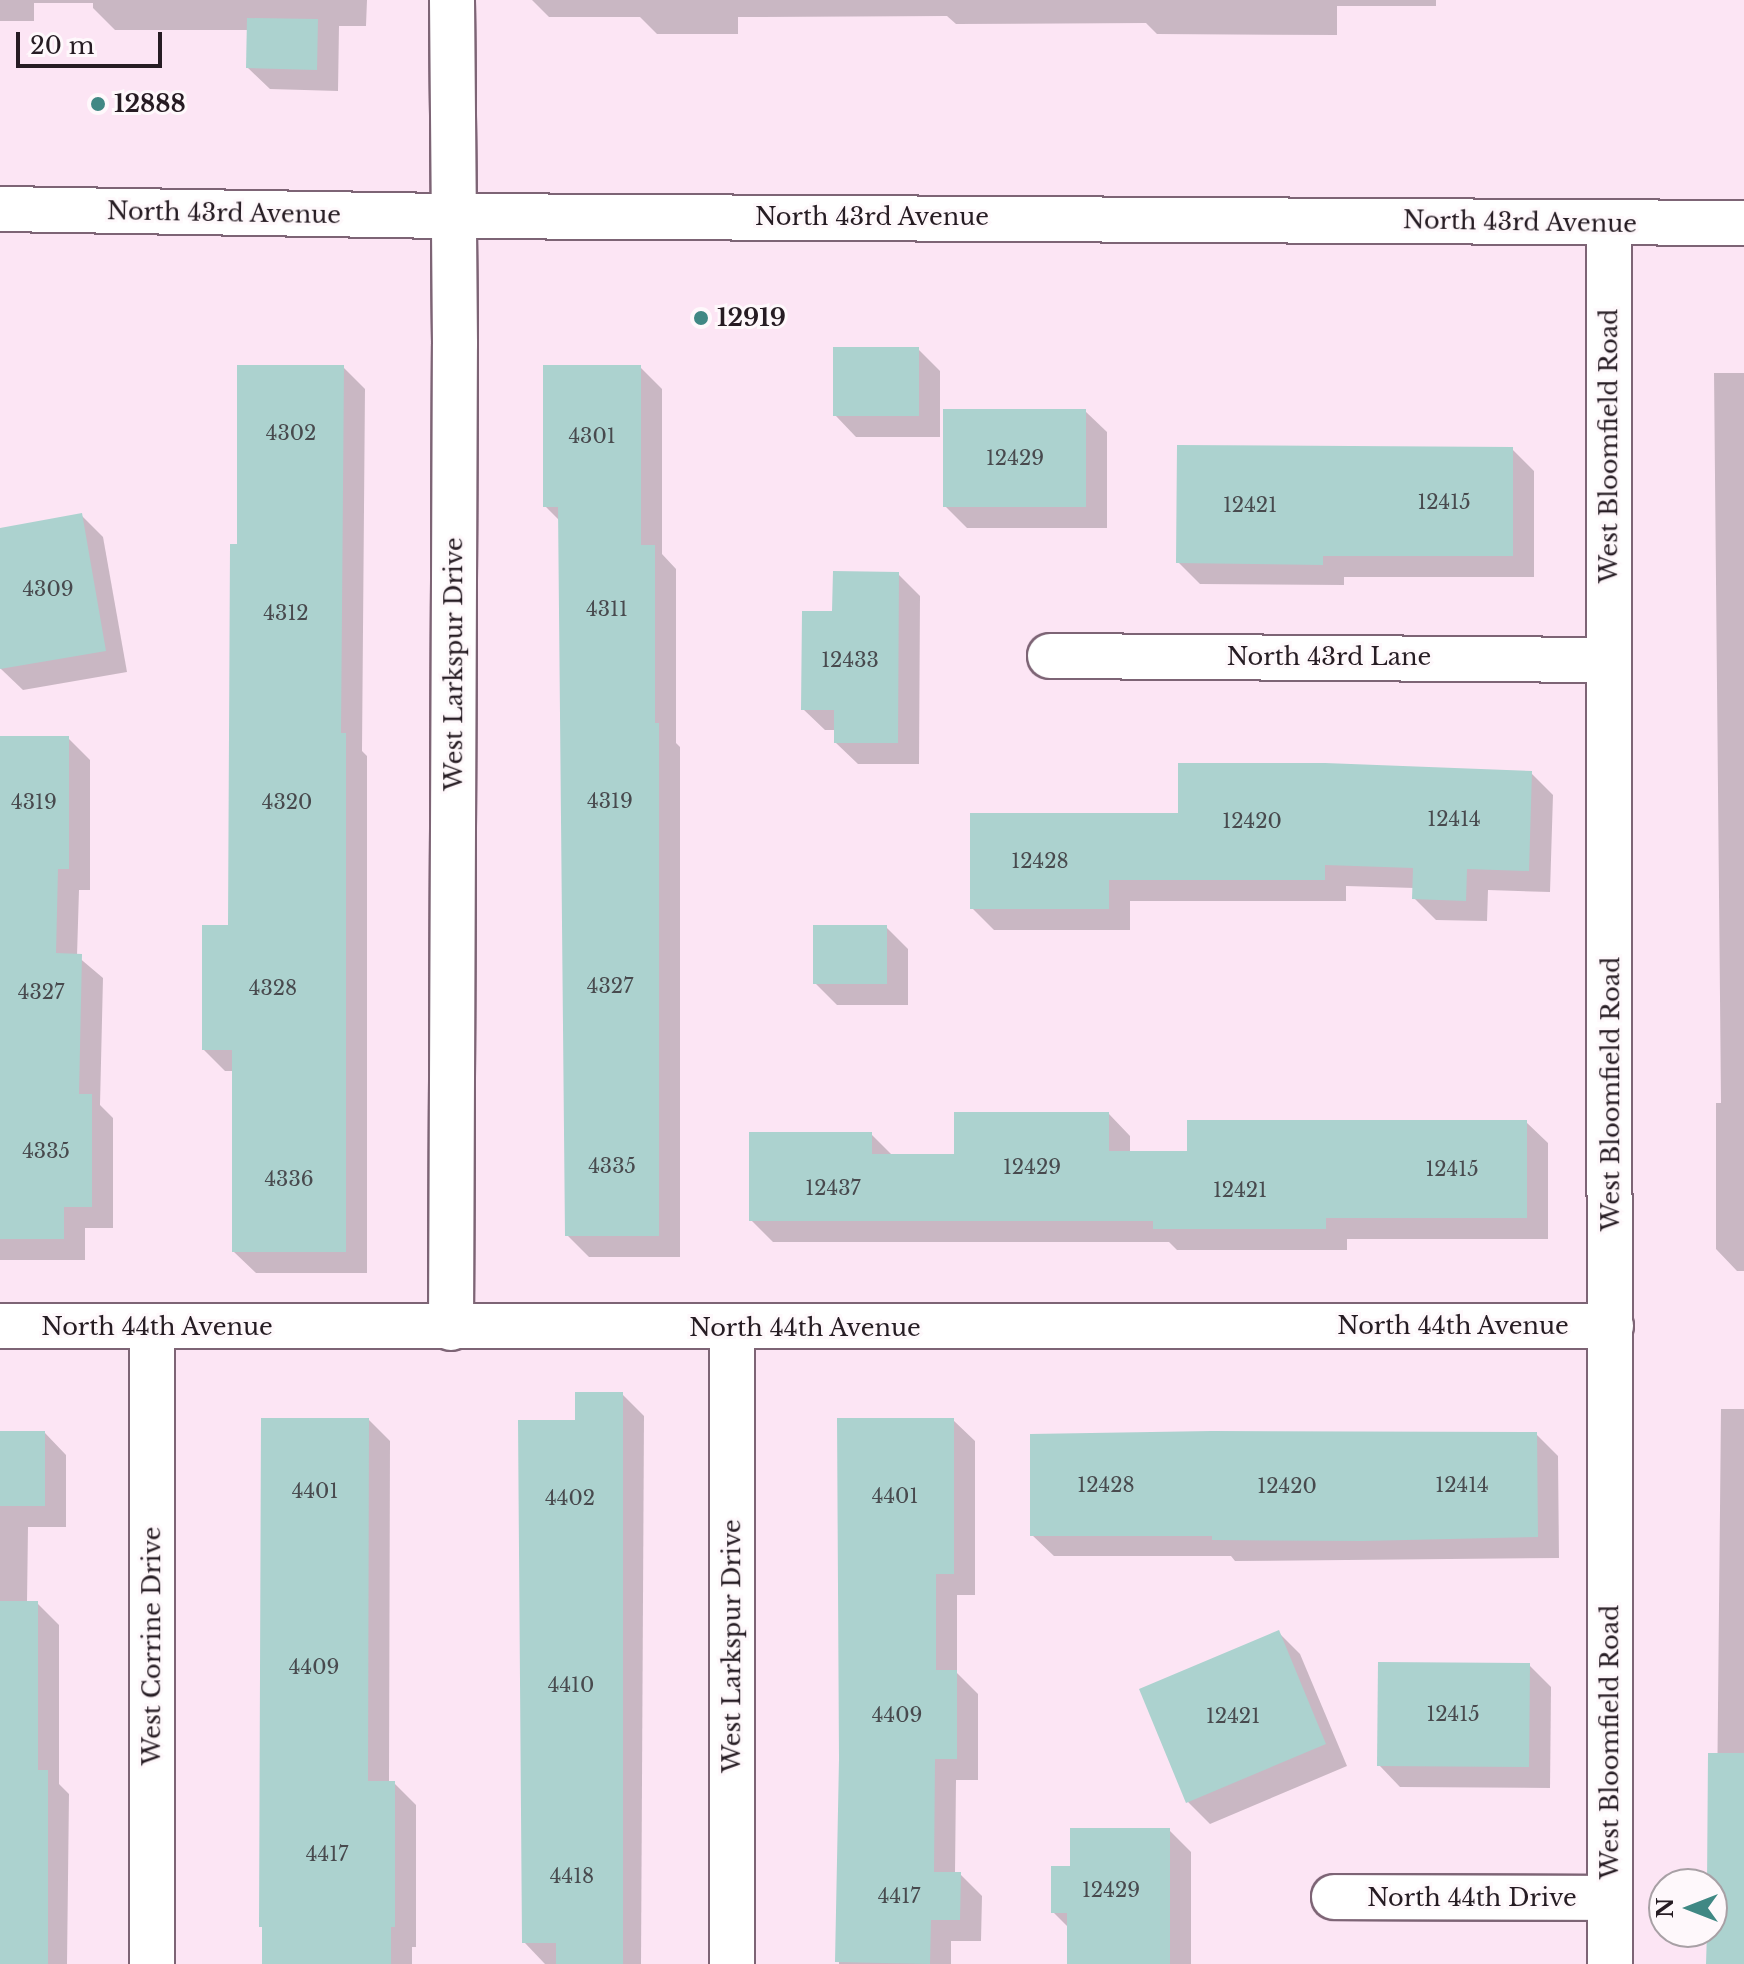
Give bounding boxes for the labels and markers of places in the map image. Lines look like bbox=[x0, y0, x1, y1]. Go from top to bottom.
place label: 12888 bbox=[114, 90, 186, 118]
marker: 12888 bbox=[89, 95, 107, 113]
place label: 12919 bbox=[717, 304, 786, 332]
marker: 12919 bbox=[692, 309, 710, 327]

